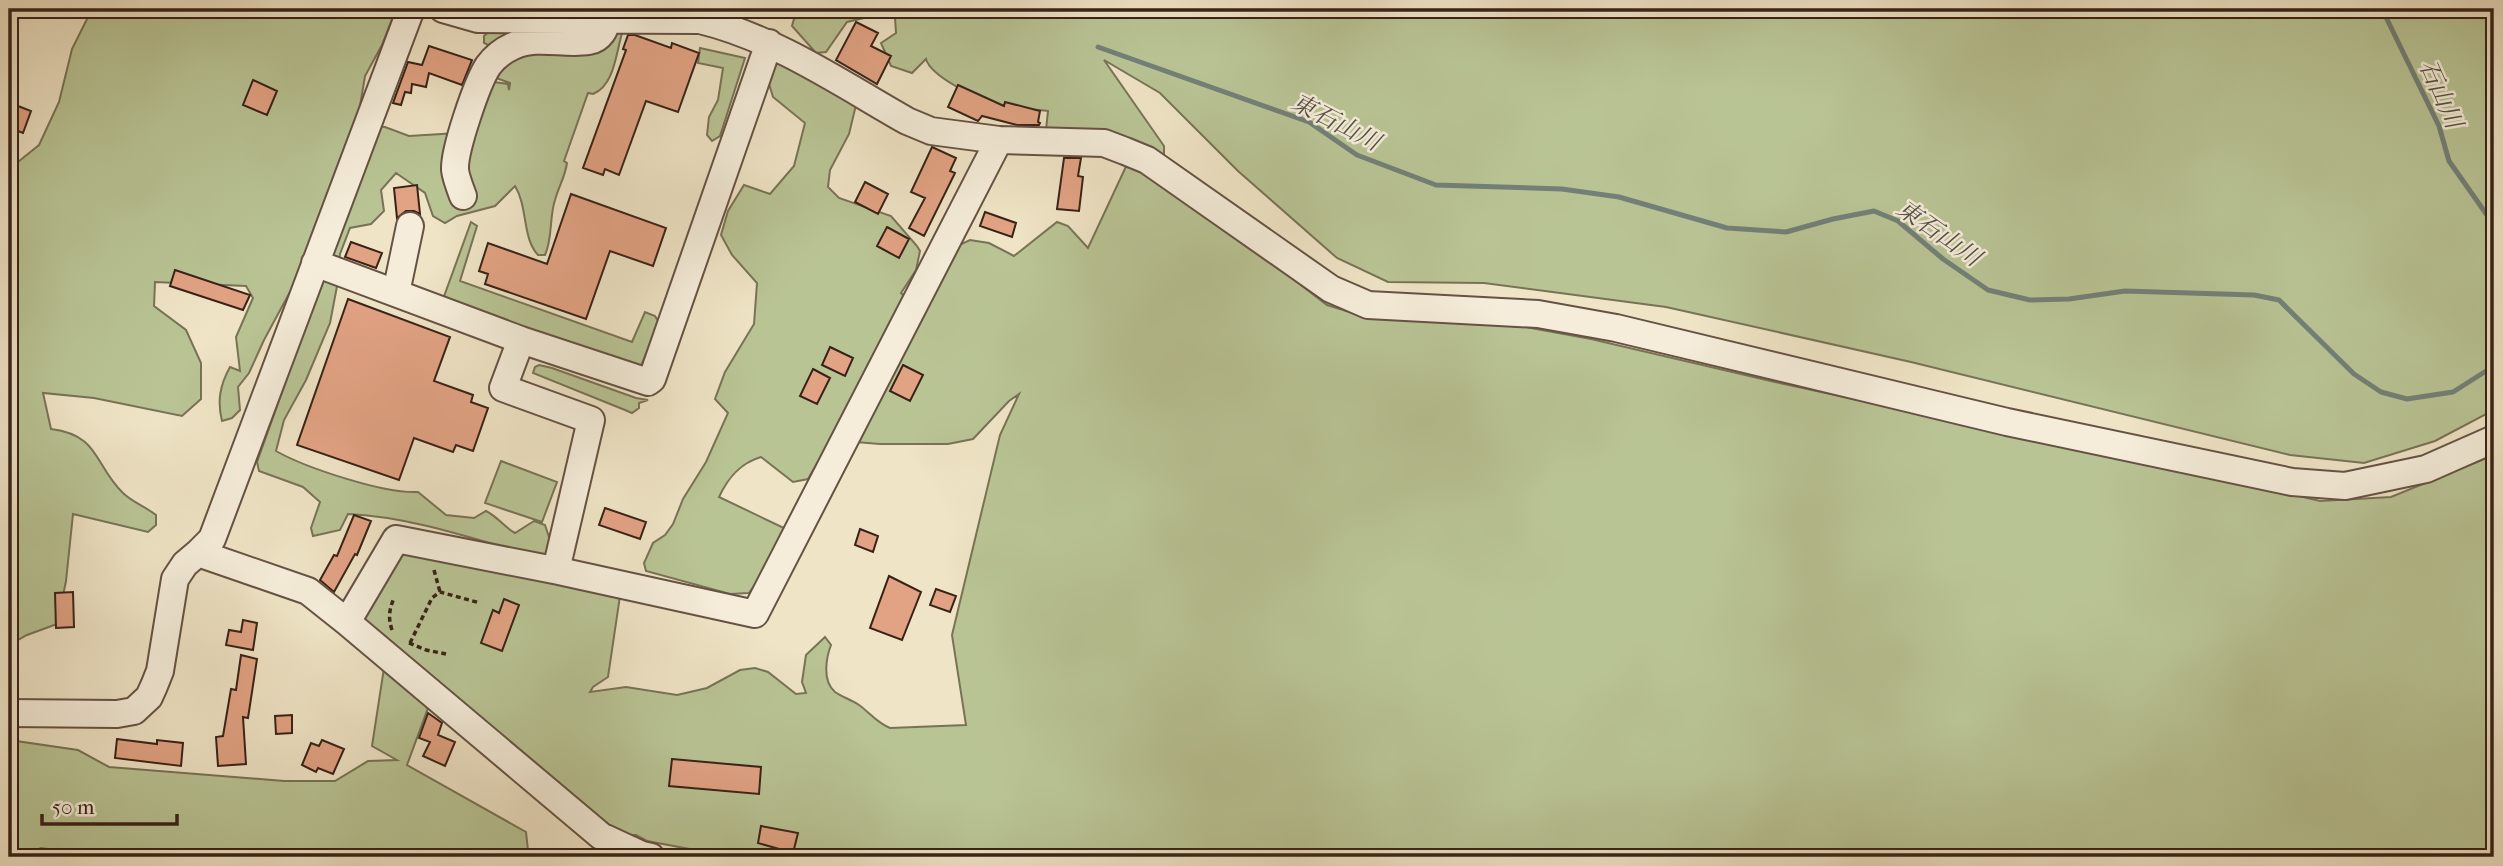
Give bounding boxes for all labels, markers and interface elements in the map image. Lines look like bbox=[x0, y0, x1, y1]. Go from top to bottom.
water label: 石山川 bbox=[2414, 55, 2470, 135]
water label: 東石山川 bbox=[1287, 88, 1388, 158]
water label: 東石山川 bbox=[1892, 194, 1989, 274]
scale bar bbox=[42, 782, 177, 826]
text: 50 m bbox=[52, 795, 95, 819]

